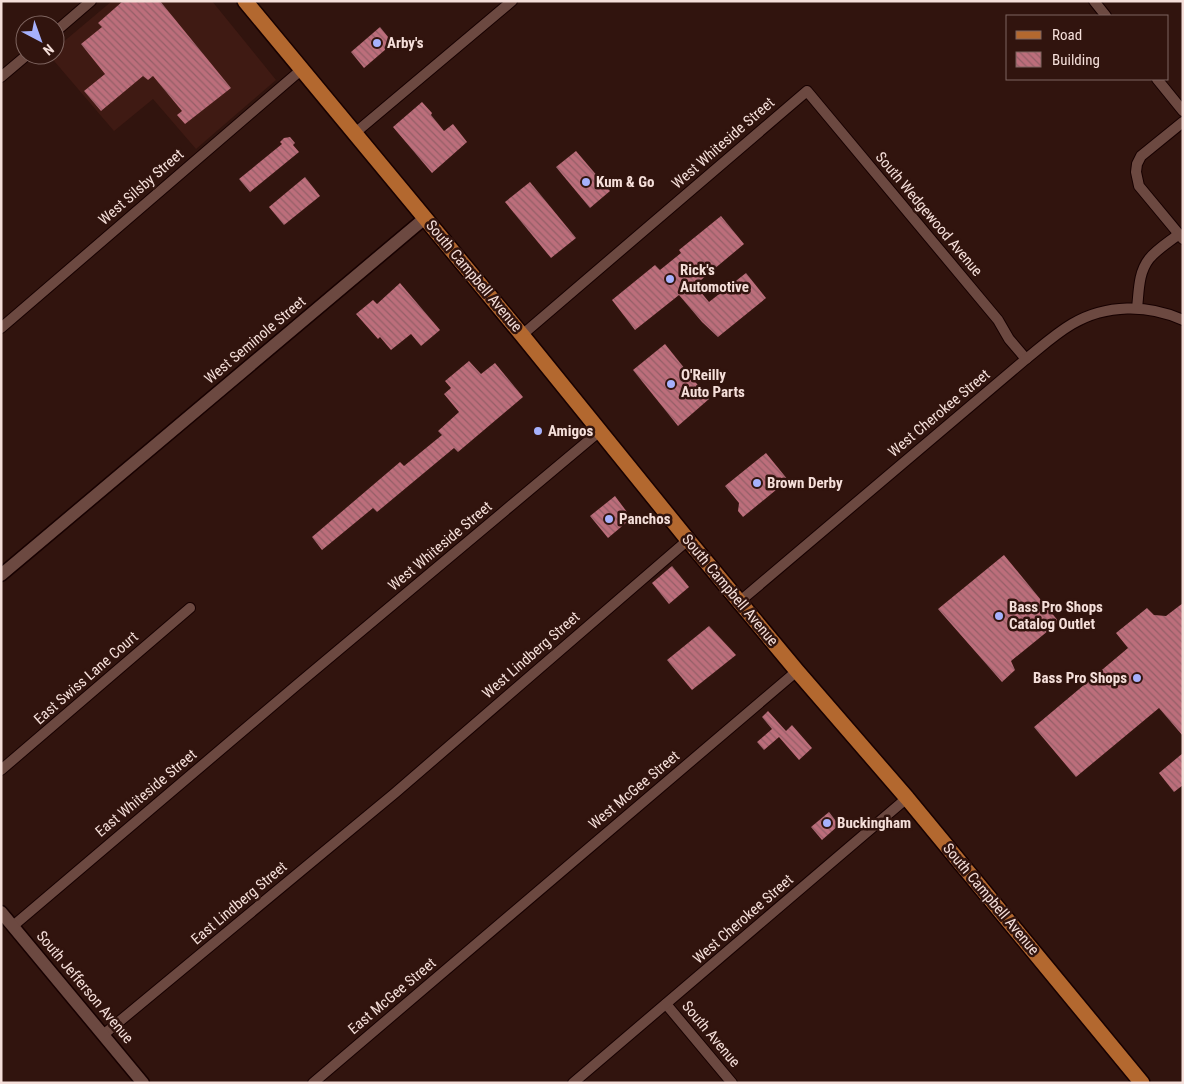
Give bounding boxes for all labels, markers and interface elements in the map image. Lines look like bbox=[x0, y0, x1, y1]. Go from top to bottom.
north arrow bbox=[15, 15, 65, 65]
legend bbox=[1006, 15, 1169, 80]
text: Road bbox=[1052, 26, 1082, 44]
place label: Arby's bbox=[387, 34, 424, 52]
marker: Arby's bbox=[371, 37, 383, 49]
text: N bbox=[40, 41, 57, 59]
text: Building bbox=[1052, 51, 1100, 69]
street label: West Whiteside Street bbox=[668, 94, 778, 192]
street label: West Silsby Street bbox=[95, 145, 187, 229]
street label: South Wedgewood Avenue bbox=[872, 148, 986, 280]
place label: Kum & Go bbox=[596, 173, 654, 191]
marker: Kum & Go bbox=[580, 176, 592, 188]
street label: South Campbell Avenue bbox=[422, 217, 526, 335]
place label: Rick's Automotive bbox=[680, 261, 749, 296]
marker: Rick's Automotive bbox=[664, 273, 676, 285]
street label: West Seminole Street bbox=[201, 292, 309, 388]
street label: West Cherokee Street bbox=[885, 365, 993, 461]
place label: O'Reilly Auto Parts bbox=[681, 366, 745, 401]
marker: O'Reilly Auto Parts bbox=[665, 378, 677, 390]
place label: Amigos bbox=[548, 422, 594, 440]
marker: Amigos bbox=[532, 425, 544, 437]
place label: Brown Derby bbox=[767, 474, 843, 492]
marker: Brown Derby bbox=[751, 477, 763, 489]
street label: West Whiteside Street bbox=[384, 497, 496, 595]
place label: Panchos bbox=[619, 510, 671, 528]
marker: Panchos bbox=[603, 513, 615, 525]
street label: South Campbell Avenue bbox=[678, 531, 782, 649]
place label: Bass Pro Shops Catalog Outlet bbox=[1009, 598, 1103, 633]
street label: West Lindberg Street bbox=[479, 608, 583, 702]
marker: Bass Pro Shops Catalog Outlet bbox=[993, 610, 1005, 622]
street label: East Swiss Lane Court bbox=[30, 628, 142, 728]
place label: Bass Pro Shops bbox=[1033, 669, 1127, 687]
marker: Bass Pro Shops bbox=[1131, 672, 1143, 684]
street label: East Whiteside Street bbox=[92, 746, 200, 840]
street label: West McGee Street bbox=[585, 747, 683, 833]
place label: Buckingham bbox=[837, 814, 911, 832]
marker: Buckingham bbox=[821, 817, 833, 829]
street label: South Campbell Avenue bbox=[939, 840, 1043, 958]
street label: East Lindberg Street bbox=[187, 858, 291, 948]
street label: West Cherokee Street bbox=[689, 871, 797, 967]
street label: South Jefferson Avenue bbox=[33, 927, 137, 1047]
street label: East McGee Street bbox=[344, 954, 440, 1038]
street label: South Avenue bbox=[678, 997, 744, 1071]

